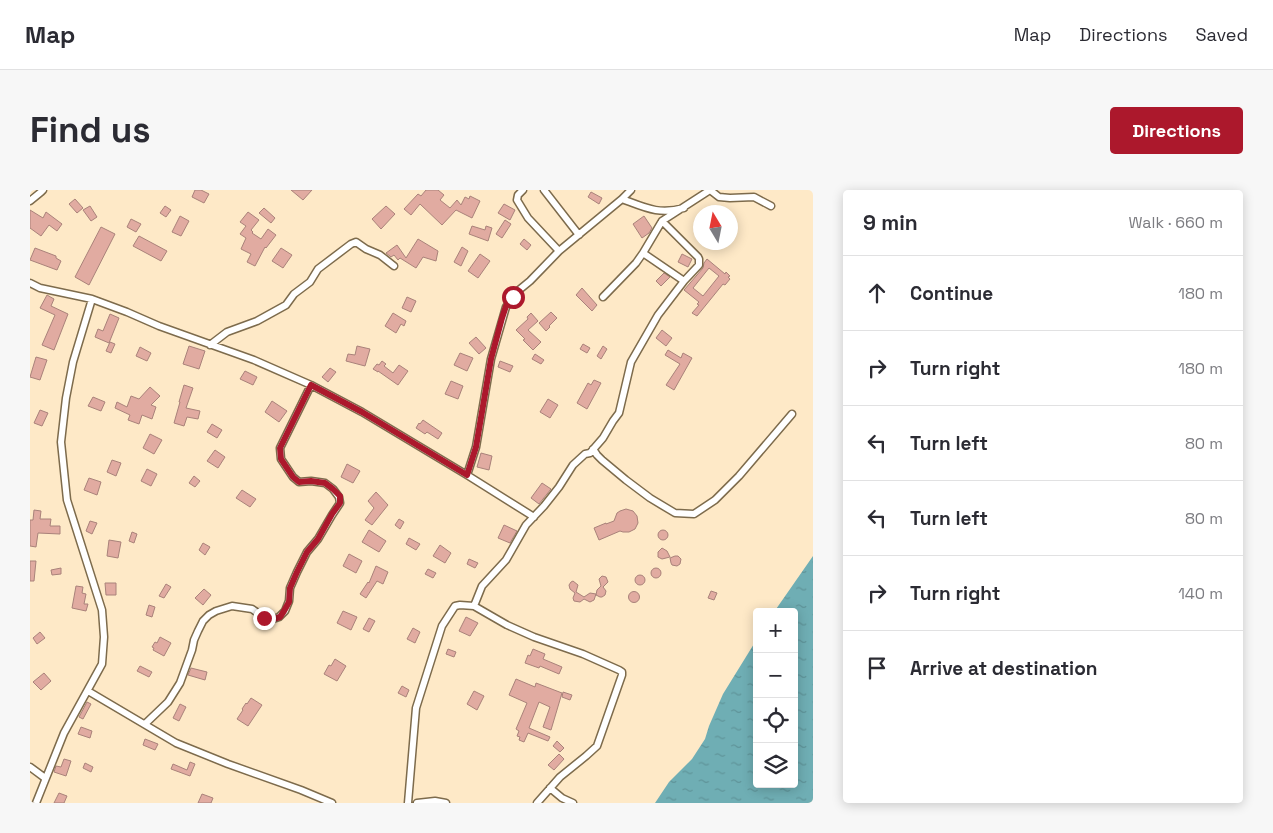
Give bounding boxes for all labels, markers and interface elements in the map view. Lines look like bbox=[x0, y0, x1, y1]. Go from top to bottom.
text: Map bbox=[25, 19, 75, 50]
text: Map bbox=[1014, 23, 1051, 46]
text: Directions bbox=[1079, 23, 1168, 46]
text: Saved bbox=[1196, 23, 1248, 46]
button: Directions bbox=[1110, 107, 1243, 154]
text: Find us bbox=[30, 108, 151, 152]
north arrow bbox=[693, 205, 738, 250]
text: 9 min bbox=[863, 209, 918, 236]
text: Walk · 660 m bbox=[1129, 212, 1223, 233]
icon: ahead bbox=[863, 279, 891, 307]
text: Continue bbox=[910, 281, 993, 306]
text: 180 m bbox=[1178, 283, 1223, 304]
route start bbox=[502, 286, 525, 309]
icon: right bbox=[863, 354, 891, 382]
text: Turn right bbox=[910, 356, 1000, 381]
text: 180 m bbox=[1178, 358, 1223, 379]
icon: left bbox=[863, 429, 891, 457]
text: Turn left bbox=[910, 431, 988, 456]
text: 80 m bbox=[1185, 433, 1223, 454]
icon: left bbox=[863, 504, 891, 532]
text: Turn left bbox=[910, 506, 988, 531]
text: 80 m bbox=[1185, 508, 1223, 529]
icon: right bbox=[863, 579, 891, 607]
text: Turn right bbox=[910, 581, 1000, 606]
text: 140 m bbox=[1178, 583, 1223, 604]
route end bbox=[253, 607, 276, 630]
map controls bbox=[753, 608, 798, 788]
button: + bbox=[753, 608, 798, 653]
button: − bbox=[753, 653, 798, 698]
icon: arrive bbox=[863, 654, 891, 682]
text: Arrive at destination bbox=[910, 656, 1098, 681]
button: locate bbox=[753, 698, 798, 743]
button: layers bbox=[753, 743, 798, 788]

